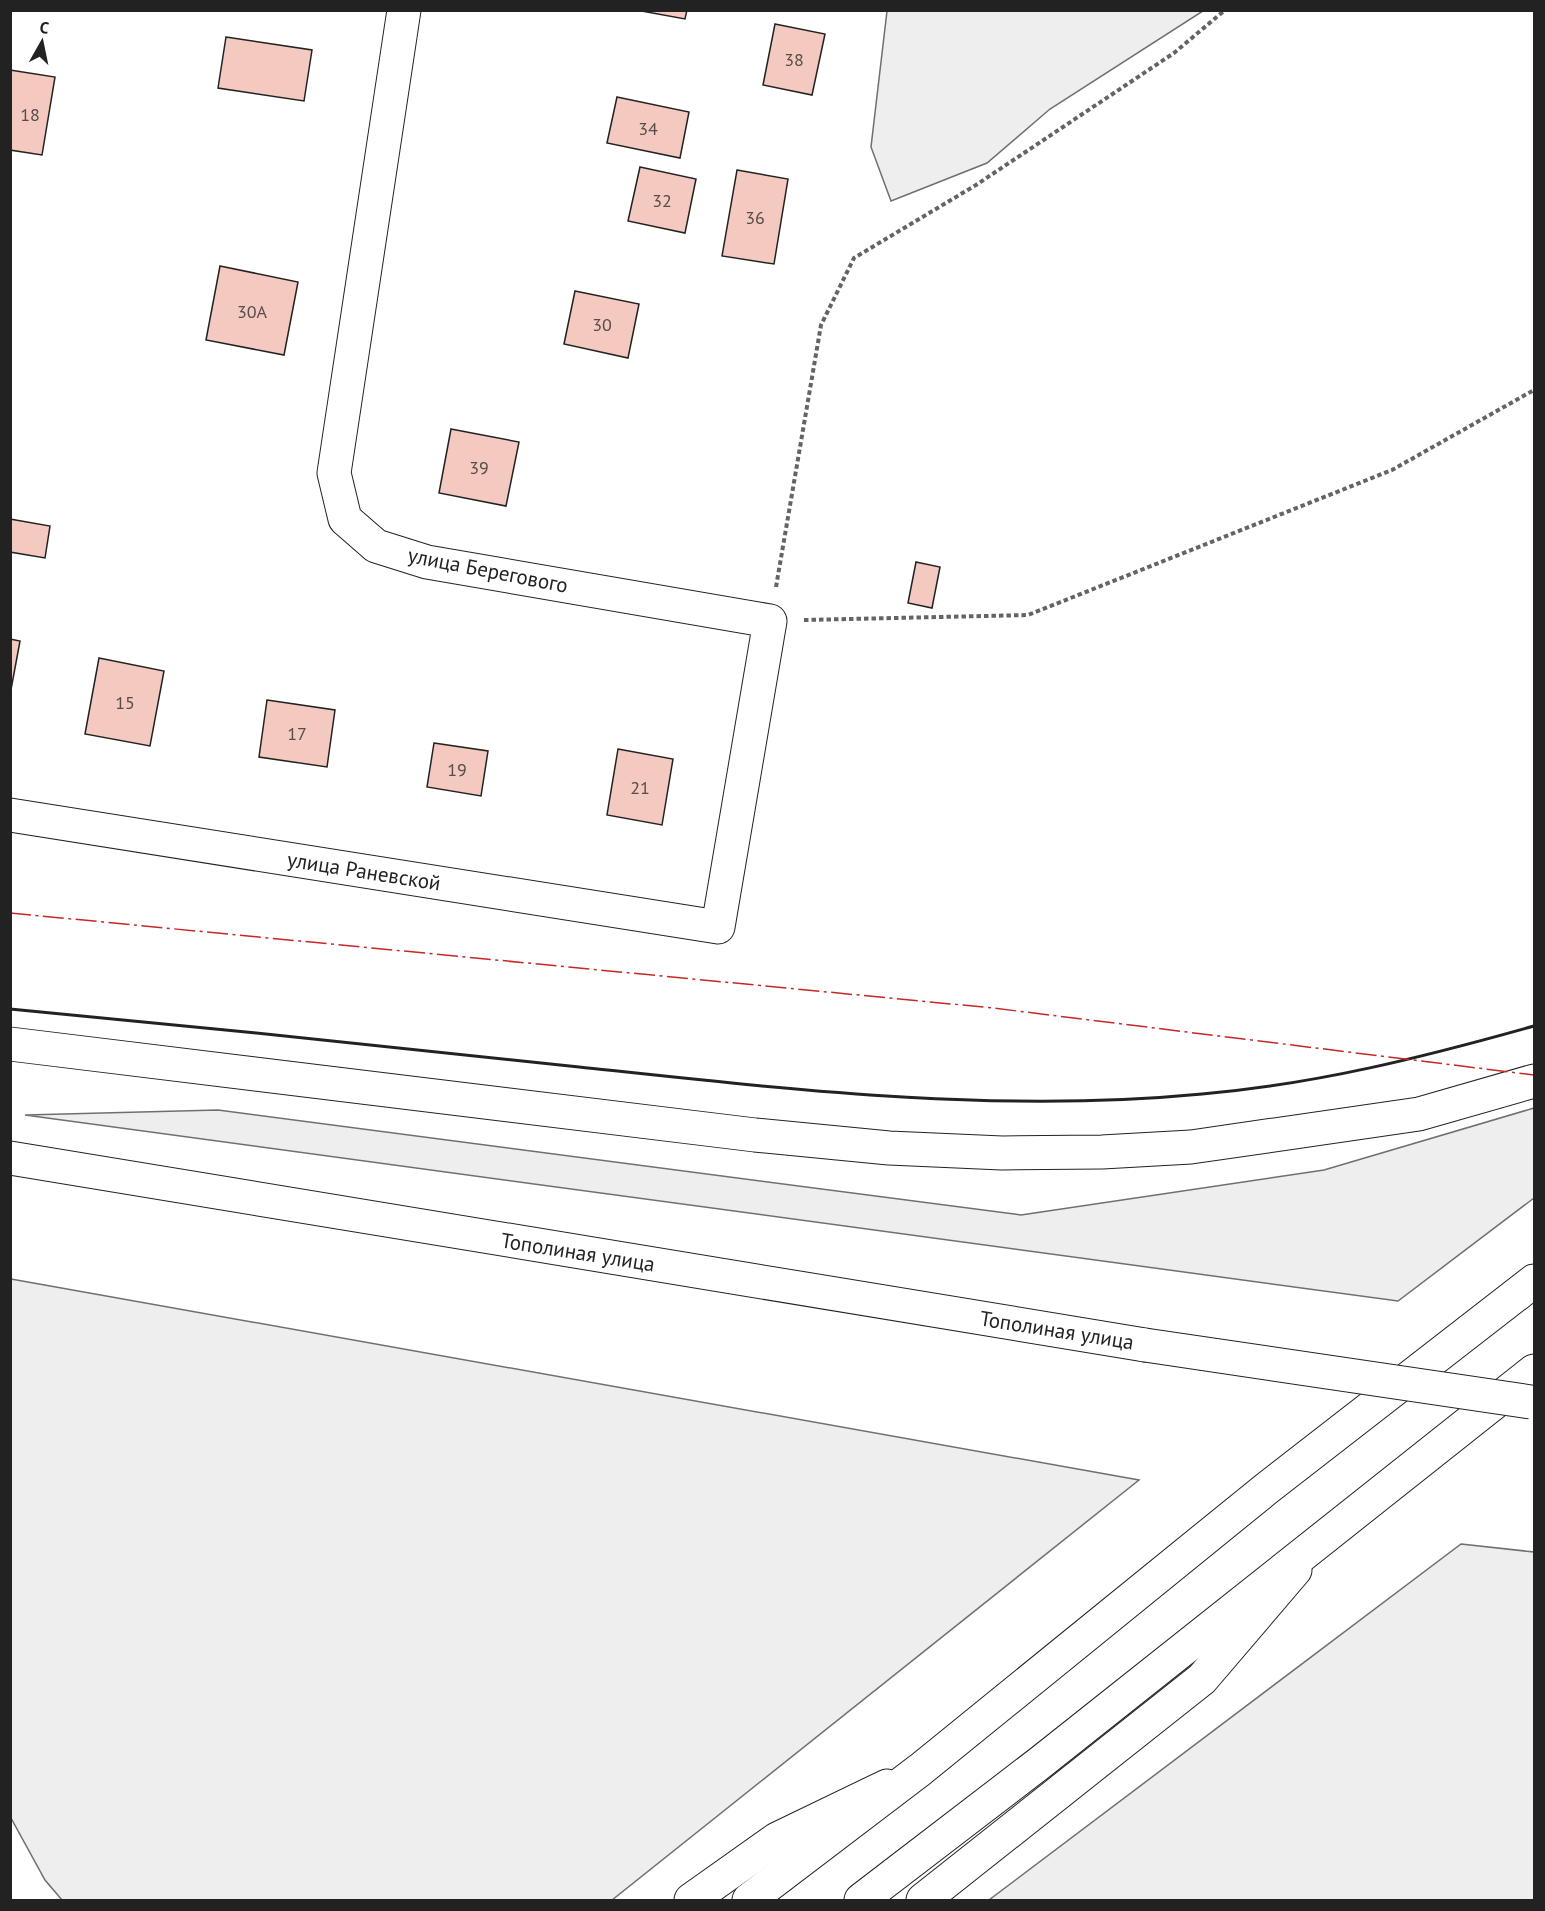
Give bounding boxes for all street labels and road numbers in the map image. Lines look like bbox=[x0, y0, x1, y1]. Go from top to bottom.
street label: улица Берегового bbox=[406, 541, 570, 599]
street label: улица Раневской bbox=[285, 846, 443, 896]
street label: Тополиная улица bbox=[499, 1227, 657, 1277]
street label: Тополиная улица bbox=[978, 1305, 1136, 1355]

